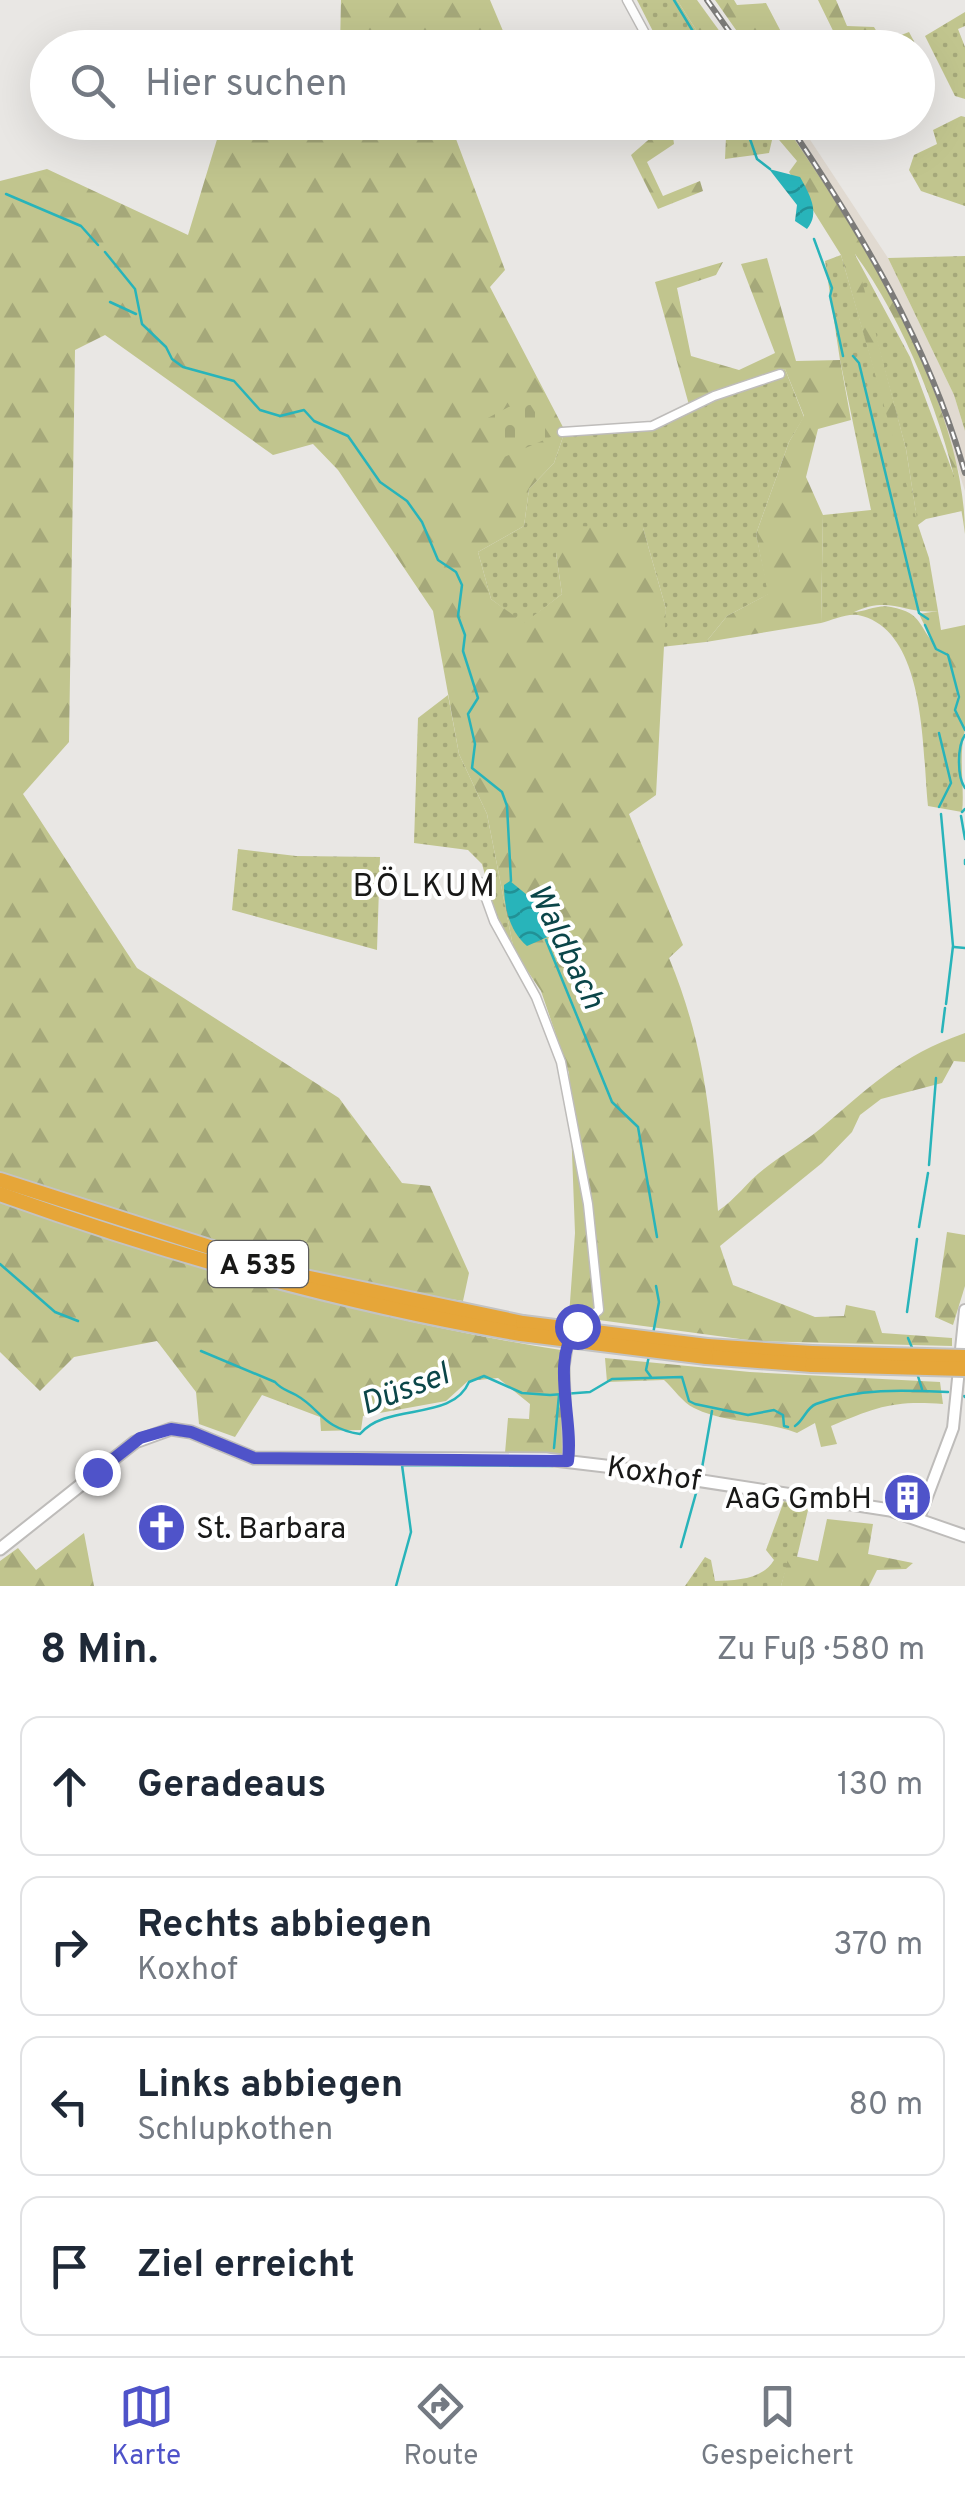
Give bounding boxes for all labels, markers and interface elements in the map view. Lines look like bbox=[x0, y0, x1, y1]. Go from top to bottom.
search box bbox=[30, 30, 935, 140]
icon: search bbox=[65, 58, 120, 113]
text: Hier suchen bbox=[145, 61, 348, 110]
district label: BÖLKUM bbox=[353, 866, 497, 908]
water label: Waldbach bbox=[517, 878, 612, 1017]
road number: A 535 bbox=[208, 1241, 308, 1287]
route start bbox=[555, 1304, 601, 1350]
water label: Düssel bbox=[355, 1355, 457, 1426]
route end bbox=[75, 1450, 121, 1496]
street label: Koxhof bbox=[604, 1450, 703, 1501]
building icon: AaG GmbH bbox=[881, 1472, 933, 1524]
place label: AaG GmbH bbox=[724, 1482, 872, 1519]
church icon: St. Barbara bbox=[135, 1502, 187, 1554]
place label: St. Barbara bbox=[196, 1512, 346, 1549]
text: 8 Min. bbox=[40, 1625, 158, 1678]
text: Zu Fuß · 580 m bbox=[717, 1631, 925, 1671]
icon: ahead bbox=[42, 1759, 97, 1814]
text: Geradeaus bbox=[137, 1762, 326, 1811]
text: 130 m bbox=[837, 1766, 923, 1806]
text: Rechts abbiegen bbox=[137, 1902, 432, 1951]
icon: right bbox=[42, 1919, 97, 1974]
text: 370 m bbox=[833, 1926, 923, 1966]
text: Koxhof bbox=[137, 1951, 238, 1991]
text: Links abbiegen bbox=[137, 2062, 403, 2111]
icon: left bbox=[42, 2079, 97, 2134]
text: 80 m bbox=[849, 2086, 923, 2126]
text: Schlupkothen bbox=[137, 2111, 333, 2151]
icon: arrive bbox=[42, 2239, 97, 2294]
text: Ziel erreicht bbox=[137, 2242, 355, 2291]
tab: Karte bbox=[111, 2379, 181, 2475]
tab: Route bbox=[404, 2379, 478, 2475]
tab: Gespeichert bbox=[701, 2379, 854, 2475]

